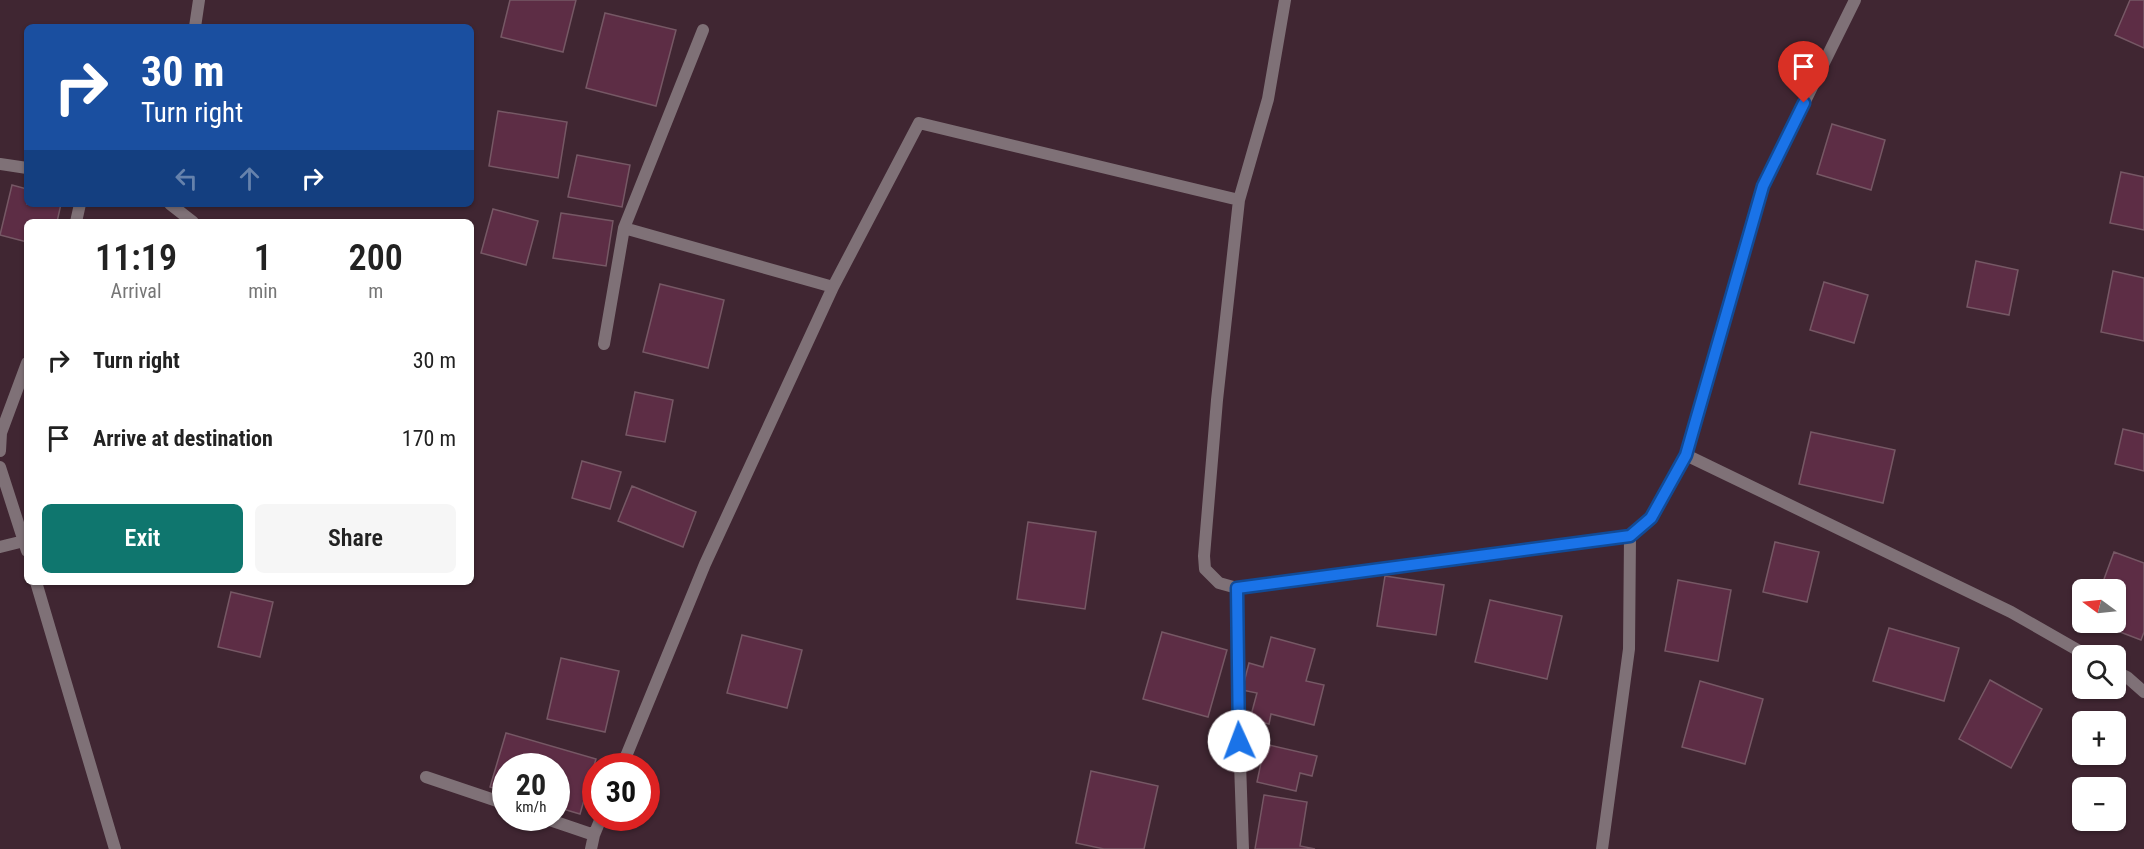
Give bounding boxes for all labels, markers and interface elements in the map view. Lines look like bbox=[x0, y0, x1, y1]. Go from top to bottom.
pin bbox=[1778, 41, 1829, 103]
text: 30 m bbox=[141, 47, 224, 96]
icon: right bbox=[42, 48, 120, 126]
icon: arrive bbox=[1787, 50, 1820, 83]
text: Turn right bbox=[141, 97, 243, 129]
icon: left bbox=[170, 162, 203, 195]
icon: ahead bbox=[233, 162, 266, 195]
icon: right bbox=[296, 162, 329, 195]
text: 11:19 bbox=[95, 237, 177, 279]
text: 1 bbox=[254, 237, 272, 279]
text: 200 bbox=[349, 237, 403, 279]
text: Arrival bbox=[111, 279, 162, 303]
text: min bbox=[248, 279, 277, 303]
text: m bbox=[368, 279, 383, 303]
icon: right bbox=[42, 344, 75, 377]
text: Turn right bbox=[93, 348, 180, 373]
text: 30 m bbox=[413, 348, 456, 373]
icon: arrive bbox=[42, 422, 75, 455]
text: Arrive at destination bbox=[93, 426, 273, 451]
text: 170 m bbox=[402, 426, 456, 451]
button: Exit bbox=[42, 504, 243, 573]
button: Share bbox=[255, 504, 456, 573]
north arrow bbox=[2072, 579, 2126, 633]
map controls bbox=[2072, 579, 2126, 831]
button: search bbox=[2072, 645, 2126, 699]
position arrow bbox=[1207, 709, 1271, 773]
button: + bbox=[2072, 711, 2126, 765]
speed limit sign: 30 bbox=[582, 753, 660, 831]
text: 20 bbox=[516, 767, 546, 802]
button: − bbox=[2072, 777, 2126, 831]
text: km/h bbox=[516, 798, 546, 816]

